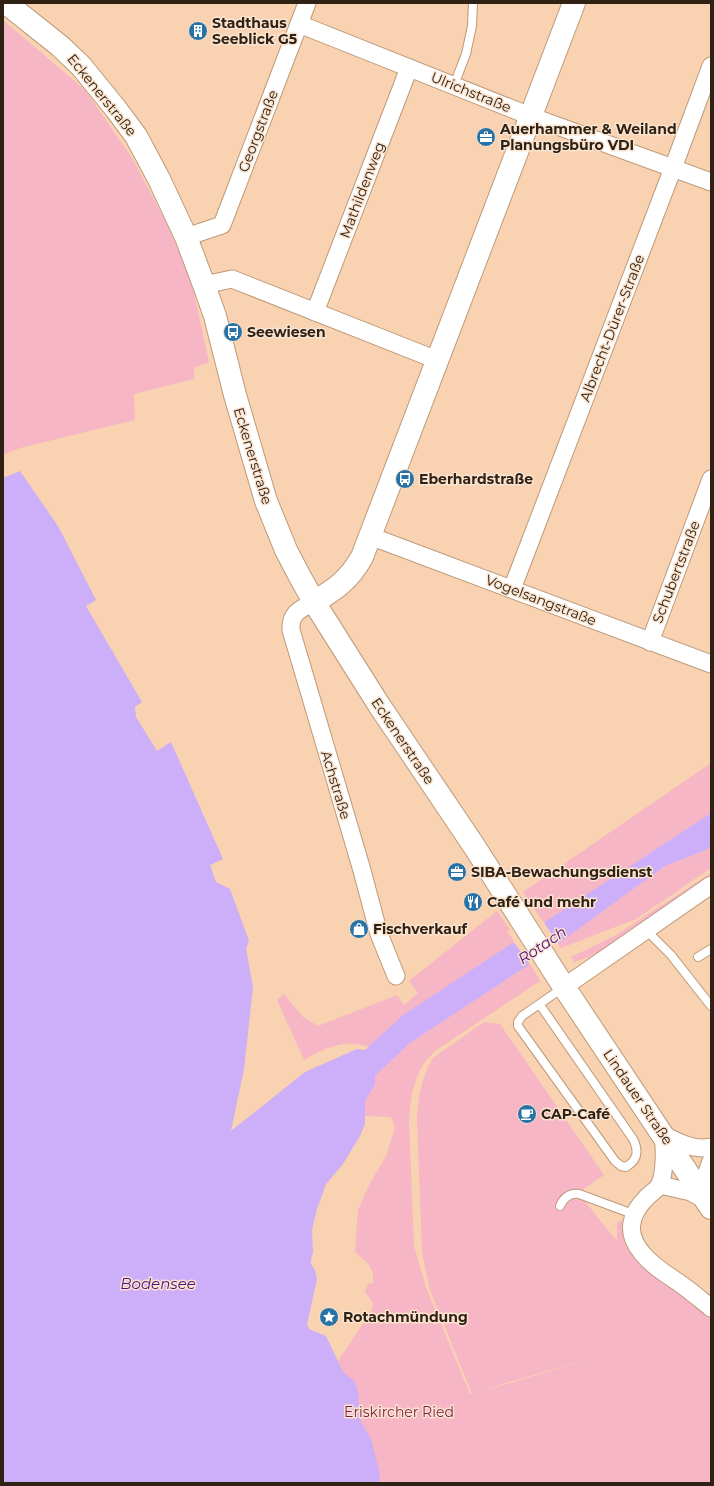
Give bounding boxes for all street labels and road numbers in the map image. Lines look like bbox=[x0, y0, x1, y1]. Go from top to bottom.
street label: Eckenerstraße bbox=[63, 50, 141, 140]
street label: Ulrichstraße bbox=[428, 68, 514, 116]
street label: Georgstraße bbox=[234, 87, 282, 175]
street label: Mathildenweg bbox=[335, 139, 389, 241]
street label: Albrecht-Dürer-Straße bbox=[576, 252, 648, 404]
street label: Eckenerstraße bbox=[230, 405, 276, 507]
street label: Schubertstraße bbox=[648, 518, 704, 626]
street label: Vogelsangstraße bbox=[483, 571, 599, 629]
street label: Eckenerstraße bbox=[367, 694, 439, 788]
street label: Achstraße bbox=[317, 748, 355, 822]
street label: Lindauer Straße bbox=[599, 1046, 677, 1148]

